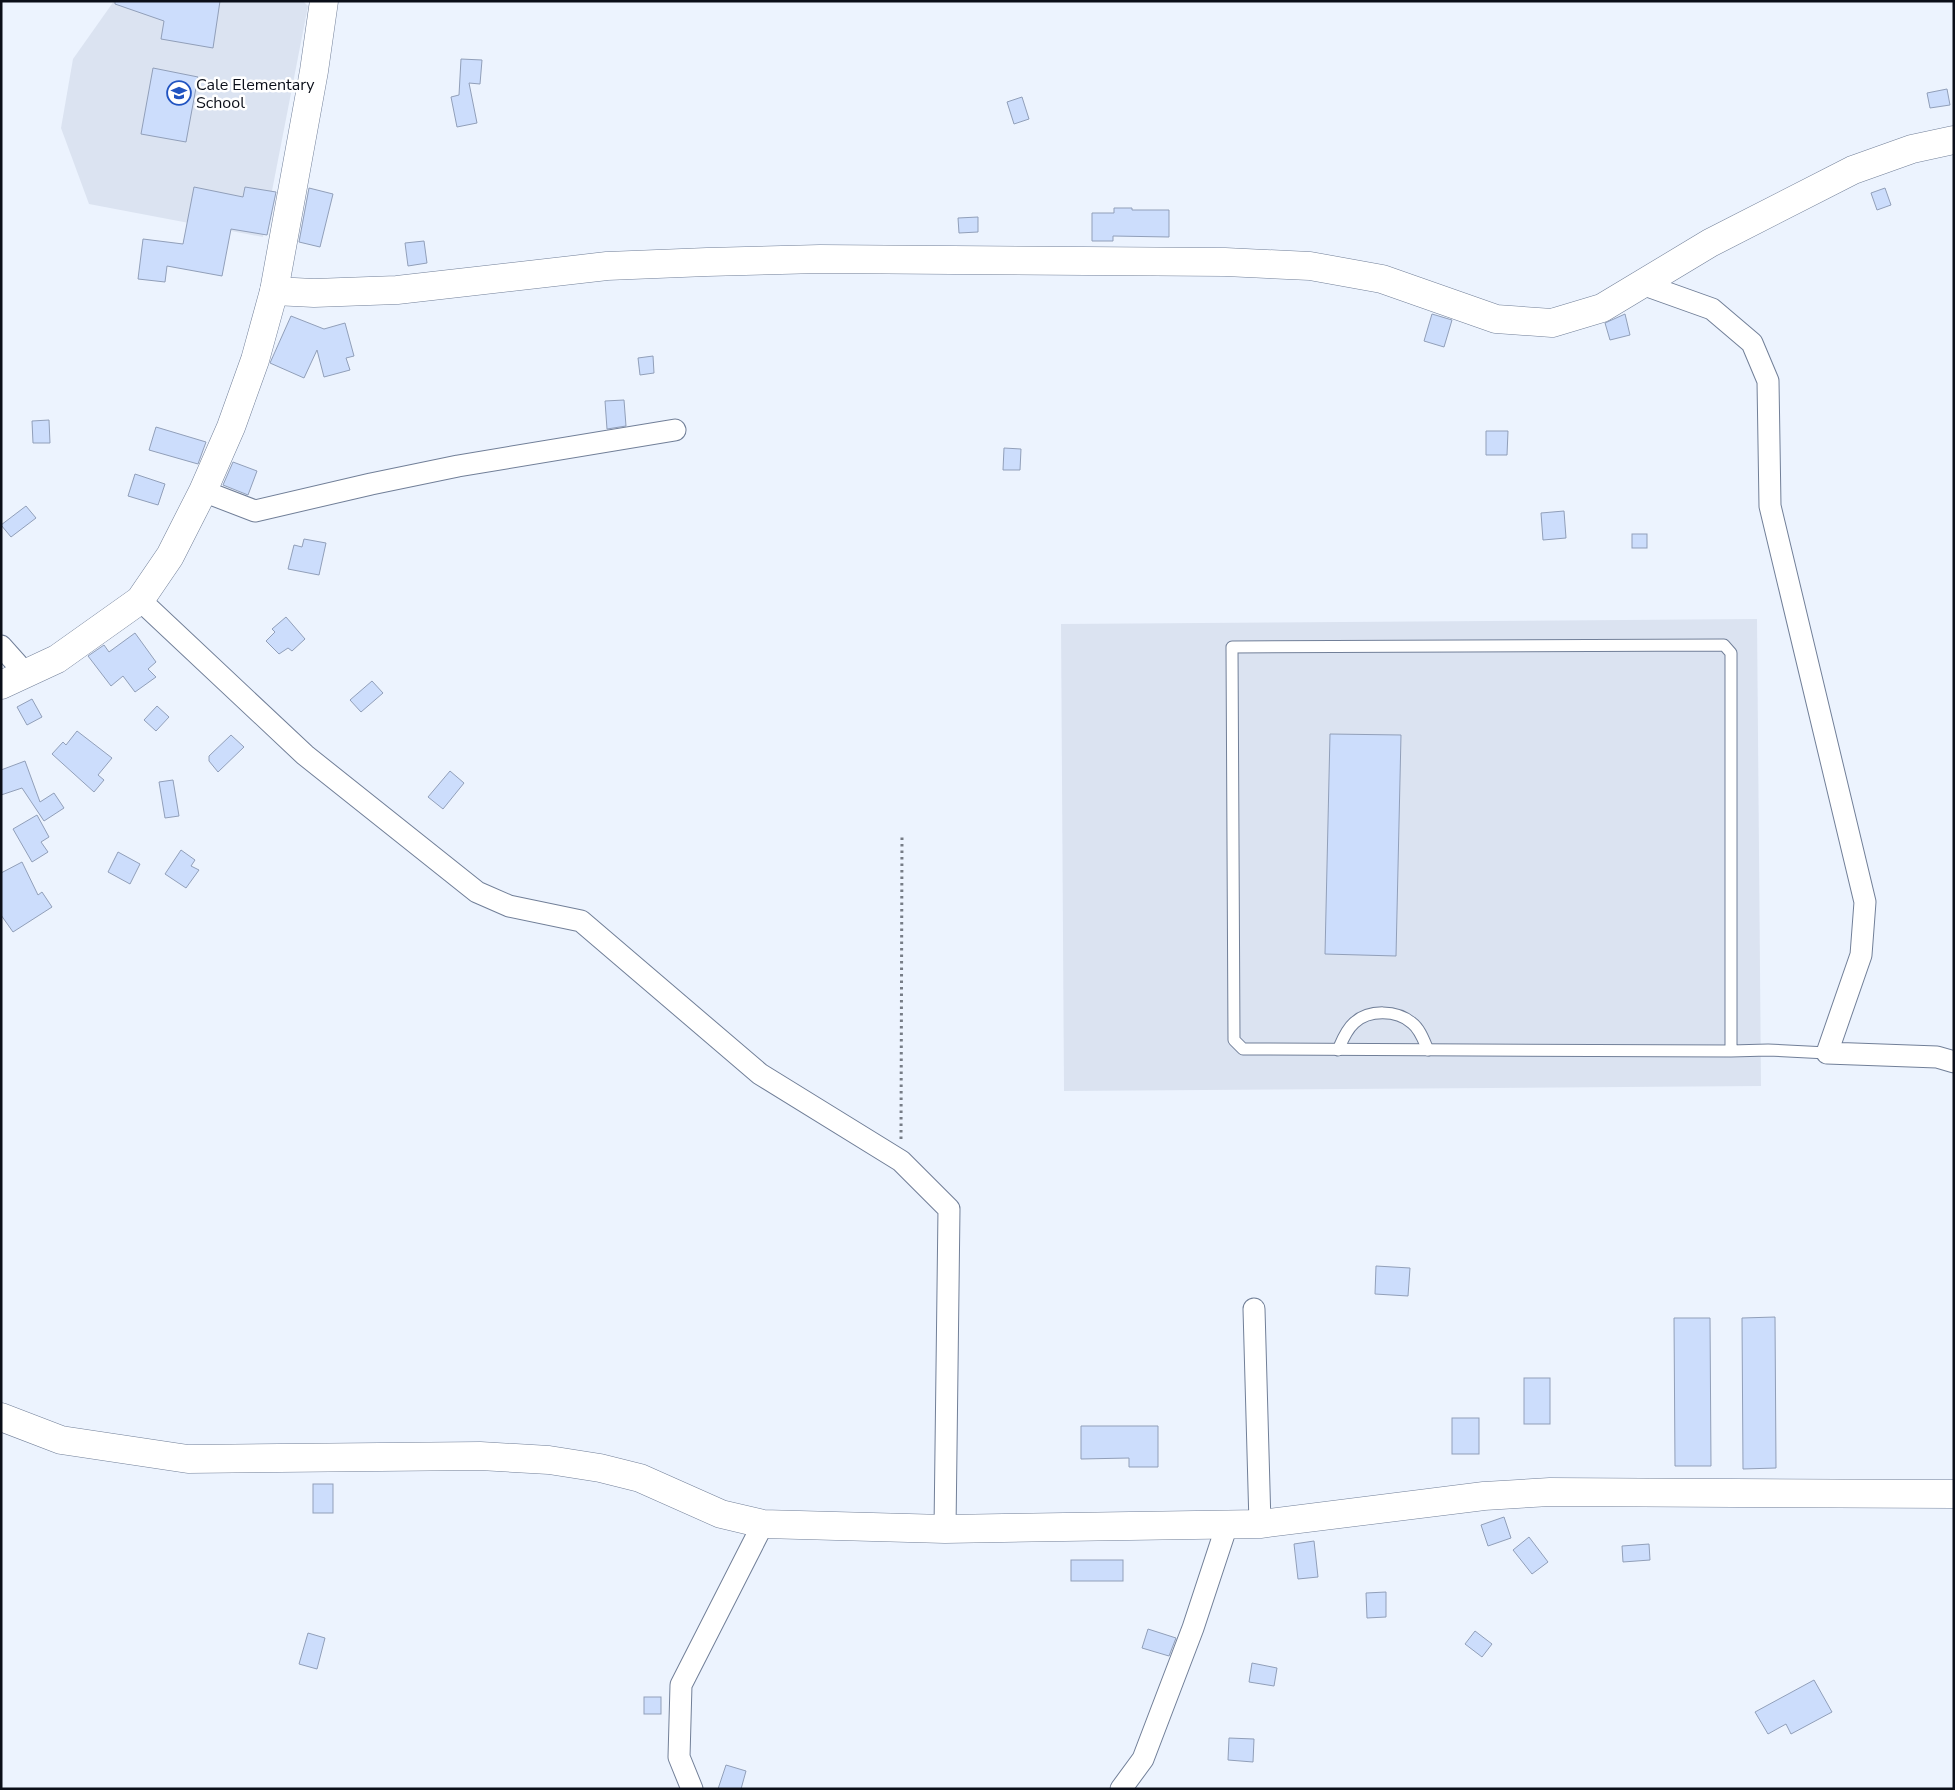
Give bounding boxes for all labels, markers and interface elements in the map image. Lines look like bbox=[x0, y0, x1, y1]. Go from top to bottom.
place label: Cale Elementary School bbox=[196, 74, 315, 114]
school or university icon: Cale Elementary School bbox=[166, 80, 192, 106]

